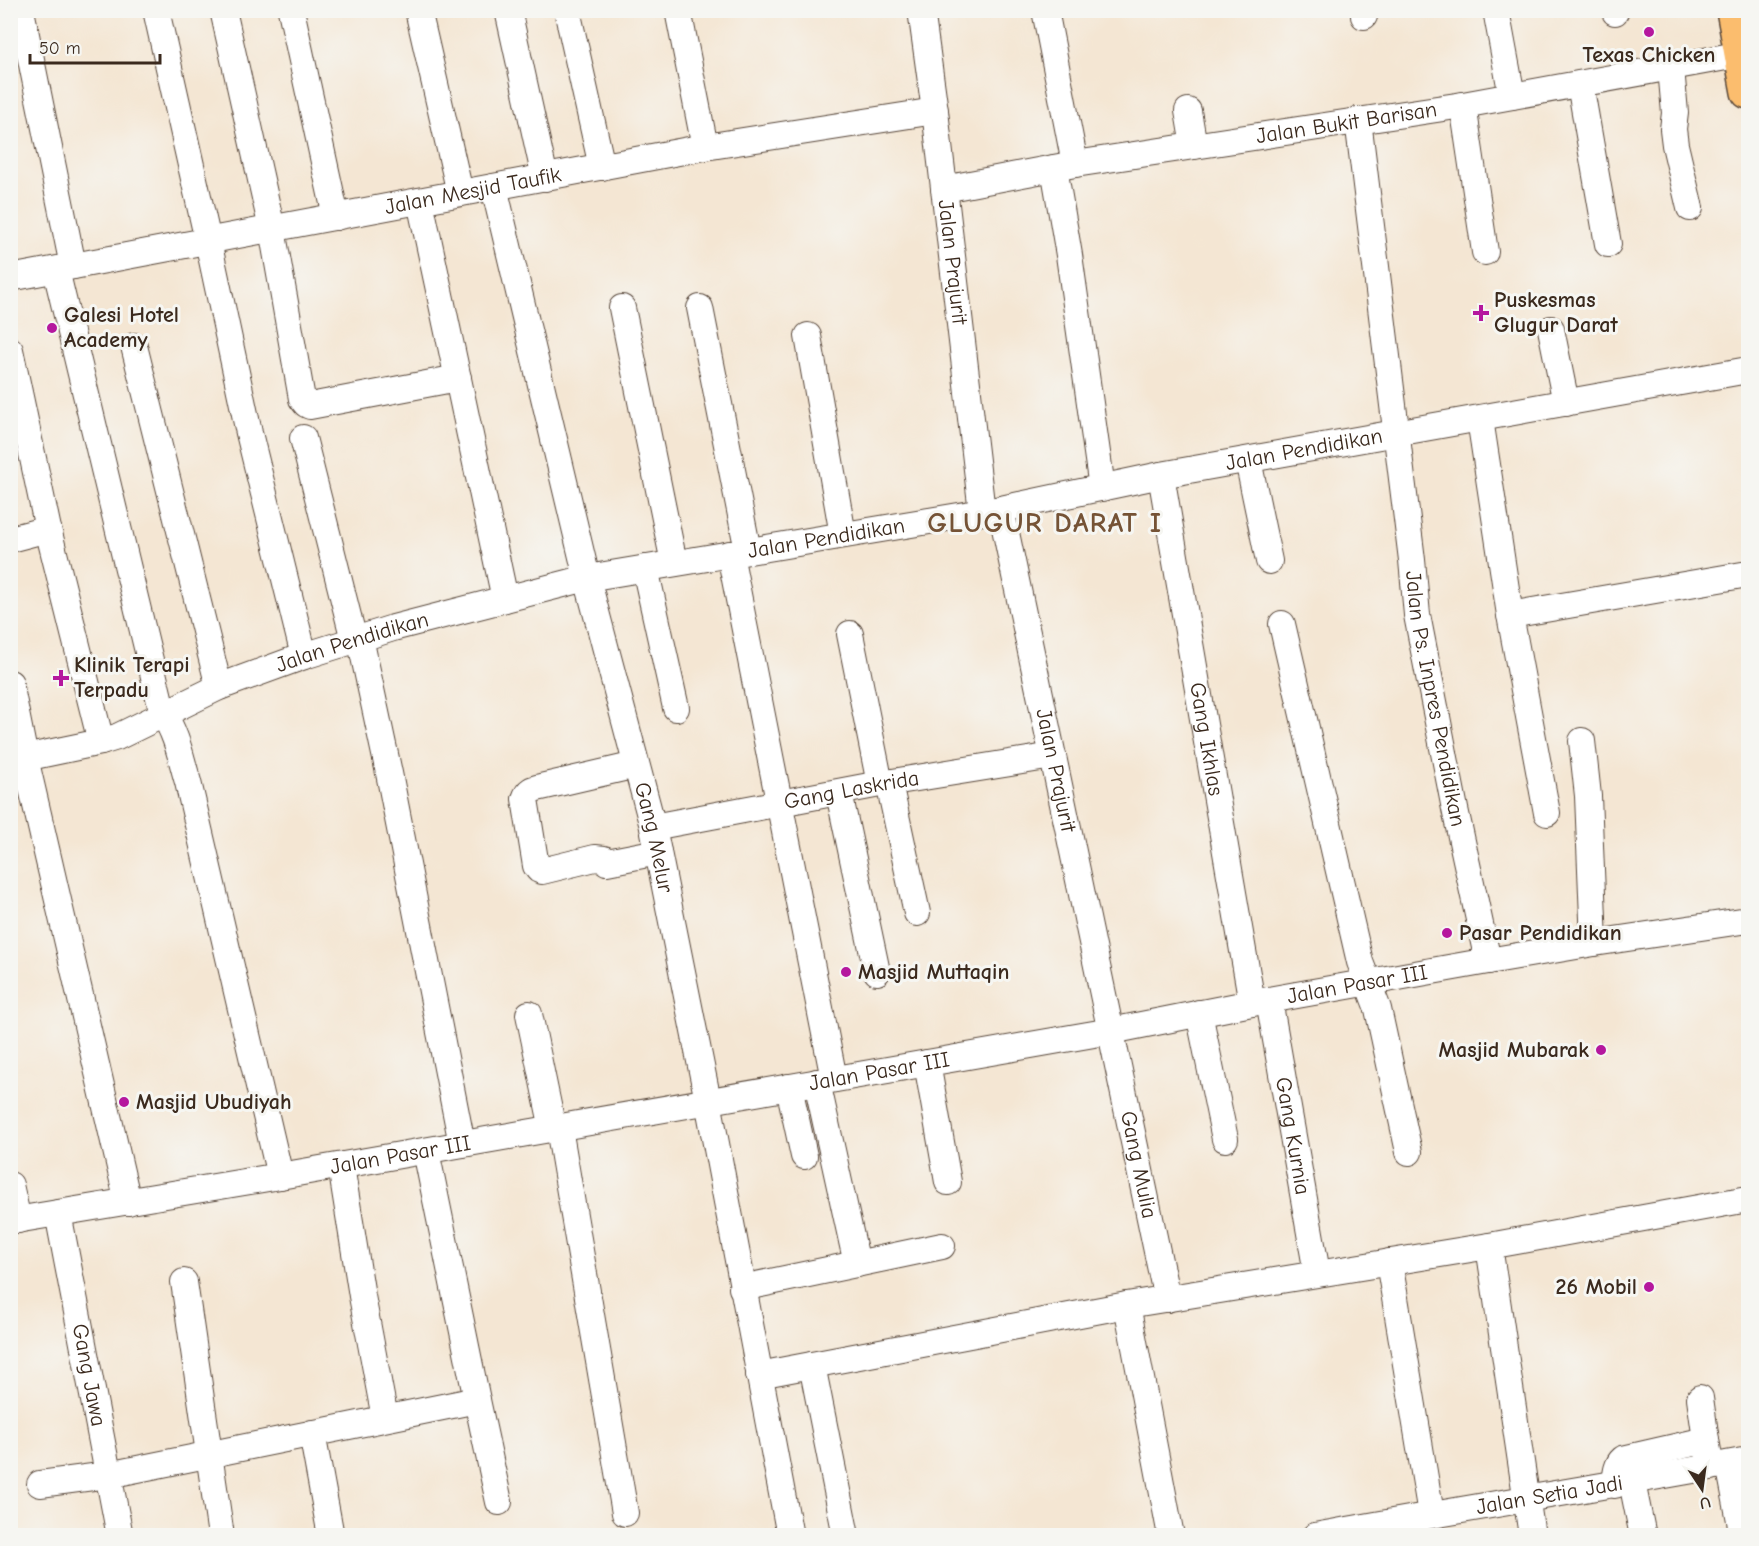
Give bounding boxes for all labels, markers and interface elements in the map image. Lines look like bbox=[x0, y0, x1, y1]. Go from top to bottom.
marker: Texas Chicken bbox=[1642, 25, 1656, 39]
scale bar bbox=[30, 27, 160, 65]
text: 50 m bbox=[39, 38, 81, 59]
place label: Texas Chicken bbox=[1583, 42, 1715, 68]
street label: Jalan Bukit Barisan bbox=[1254, 96, 1439, 149]
street label: Jalan Mesjid Taufik bbox=[383, 161, 563, 220]
street label: Jalan Prajurit bbox=[932, 198, 973, 327]
place label: Puskesmas Glugur Darat bbox=[1494, 287, 1619, 338]
place label: Galesi Hotel Academy bbox=[64, 302, 179, 353]
marker: Puskesmas Glugur Darat bbox=[1472, 304, 1490, 322]
marker: Galesi Hotel Academy bbox=[45, 321, 59, 335]
street label: Jalan Pendidikan bbox=[1224, 423, 1384, 476]
district label: GLUGUR DARAT I bbox=[927, 507, 1163, 539]
street label: Jalan Pendidikan bbox=[746, 512, 907, 564]
street label: Jalan Ps. Inpres Pendidikan bbox=[1400, 570, 1471, 829]
street label: Jalan Pendidikan bbox=[272, 606, 431, 678]
place label: Klinik Terapi Terpadu bbox=[74, 652, 190, 703]
marker: Klinik Terapi Terpadu bbox=[52, 669, 70, 687]
street label: Gang Ikhlas bbox=[1184, 680, 1229, 798]
street label: Jalan Prajurit bbox=[1030, 706, 1082, 835]
street label: Gang Laskrida bbox=[782, 765, 921, 815]
street label: Gang Melur bbox=[629, 779, 679, 895]
place label: Pasar Pendidikan bbox=[1459, 920, 1622, 946]
marker: Pasar Pendidikan bbox=[1440, 926, 1454, 940]
place label: Masjid Muttaqin bbox=[858, 959, 1009, 985]
street label: Jalan Pasar III bbox=[1285, 959, 1430, 1010]
marker: Masjid Muttaqin bbox=[839, 965, 853, 979]
place label: Masjid Mubarak bbox=[1438, 1037, 1589, 1063]
marker: Masjid Mubarak bbox=[1594, 1043, 1608, 1057]
street label: Jalan Pasar III bbox=[807, 1046, 952, 1096]
street label: Gang Kurnia bbox=[1270, 1075, 1316, 1197]
place label: Masjid Ubudiyah bbox=[136, 1089, 292, 1115]
marker: Masjid Ubudiyah bbox=[117, 1095, 131, 1109]
street label: Gang Mulia bbox=[1115, 1109, 1163, 1221]
street label: Jalan Pasar III bbox=[328, 1130, 473, 1180]
place label: 26 Mobil bbox=[1556, 1274, 1637, 1300]
marker: 26 Mobil bbox=[1642, 1280, 1656, 1294]
street label: Gang Jawa bbox=[67, 1322, 112, 1428]
north arrow bbox=[1672, 1459, 1732, 1519]
street label: Jalan Setia Jadi bbox=[1474, 1470, 1625, 1520]
text: U bbox=[1698, 1493, 1712, 1513]

